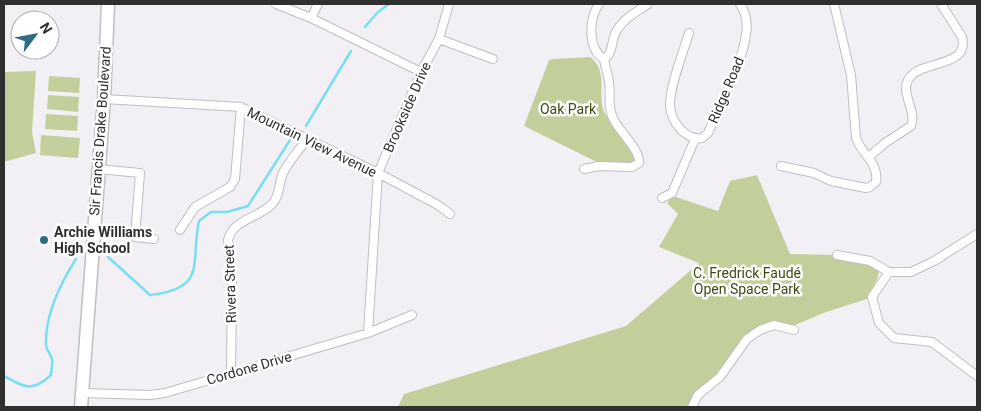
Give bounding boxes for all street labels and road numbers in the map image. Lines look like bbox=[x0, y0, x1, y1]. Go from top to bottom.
street label: Sir Francis Drake Boulevard bbox=[86, 46, 114, 216]
street label: Ridge Road bbox=[705, 54, 747, 126]
street label: Brookside Drive bbox=[380, 59, 434, 155]
street label: Mountain View Avenue bbox=[245, 104, 379, 180]
street label: Rivera Street bbox=[221, 244, 239, 324]
street label: Cordone Drive bbox=[205, 348, 293, 388]

